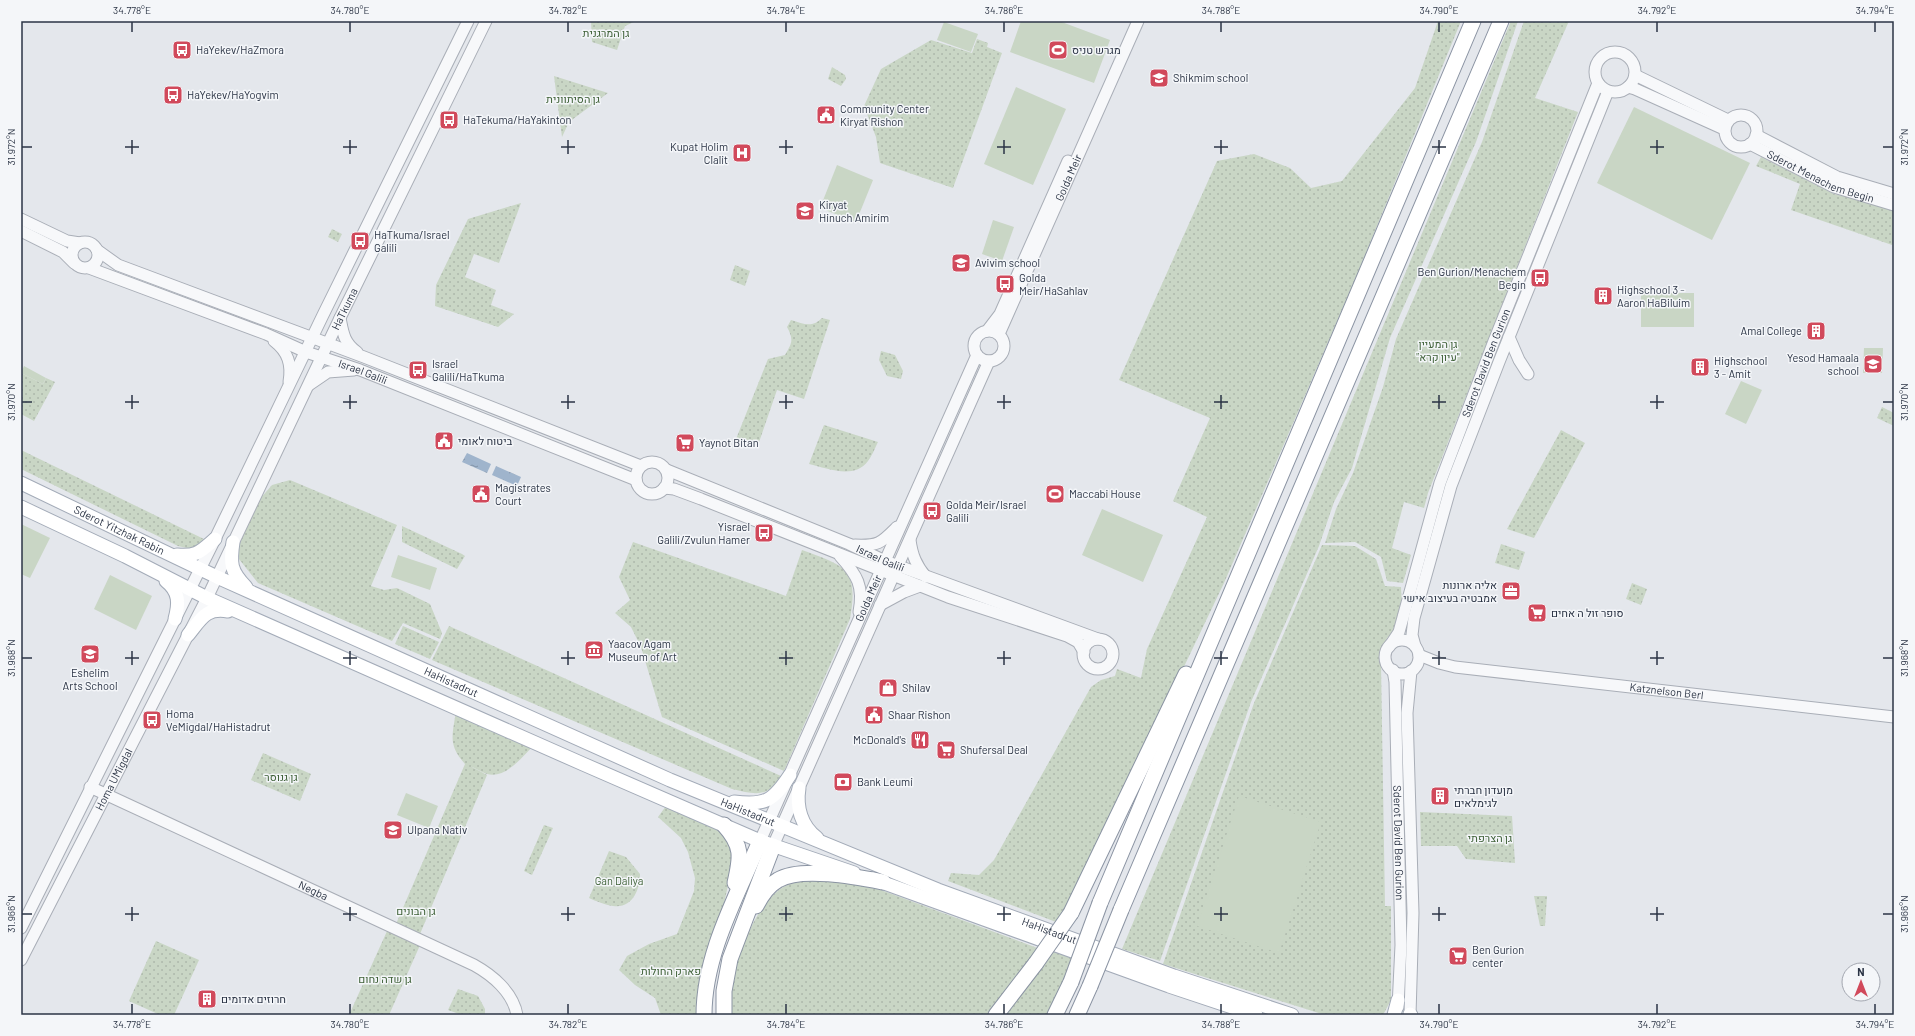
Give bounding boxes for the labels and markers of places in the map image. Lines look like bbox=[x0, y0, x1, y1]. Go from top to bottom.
bus stop icon: HaYekev/HaZmora bbox=[171, 39, 193, 61]
sports icon: מגרש טניס bbox=[1047, 39, 1069, 61]
place label: HaYekev/HaZmora bbox=[196, 43, 284, 56]
place label: מגרש טניס bbox=[1072, 43, 1121, 56]
school or university icon: Shikmim school bbox=[1148, 67, 1170, 89]
place label: Shikmim school bbox=[1173, 71, 1248, 84]
bus stop icon: HaYekev/HaYogvim bbox=[162, 84, 184, 106]
place label: HaYekev/HaYogvim bbox=[187, 88, 279, 101]
place label: Community Center Kiryat Rishon bbox=[840, 102, 929, 128]
public building icon: Community Center Kiryat Rishon bbox=[815, 104, 837, 126]
bus stop icon: HaTekuma/HaYakinton bbox=[438, 109, 460, 131]
place label: HaTekuma/HaYakinton bbox=[463, 113, 572, 126]
place label: Kupat Holim Clalit bbox=[670, 140, 728, 166]
hospital icon: Kupat Holim Clalit bbox=[731, 142, 753, 164]
place label: Kiryat Hinuch Amirim bbox=[819, 198, 889, 224]
school or university icon: Kiryat Hinuch Amirim bbox=[794, 200, 816, 222]
place label: HaTkuma/Israel Galili bbox=[374, 228, 450, 254]
bus stop icon: HaTkuma/Israel Galili bbox=[349, 230, 371, 252]
school or university icon: Avivim school bbox=[950, 252, 972, 274]
place label: Avivim school bbox=[975, 256, 1040, 269]
place label: Ben Gurion/Menachem Begin bbox=[1418, 265, 1526, 291]
bus stop icon: Ben Gurion/Menachem Begin bbox=[1529, 267, 1551, 289]
place label: Golda Meir/HaSahlav bbox=[1019, 271, 1088, 297]
bus stop icon: Golda Meir/HaSahlav bbox=[994, 273, 1016, 295]
place label: Highschool 3 - Aaron HaBiluim bbox=[1617, 283, 1690, 309]
building icon: Highschool 3 - Aaron HaBiluim bbox=[1592, 285, 1614, 307]
building icon: Amal College bbox=[1805, 320, 1827, 342]
place label: Amal College bbox=[1741, 324, 1802, 337]
place label: Yesod Hamaala school bbox=[1787, 351, 1859, 377]
school or university icon: Yesod Hamaala school bbox=[1862, 353, 1884, 375]
place label: Highschool 3 - Amit bbox=[1714, 354, 1767, 380]
building icon: Highschool 3 - Amit bbox=[1689, 356, 1711, 378]
place label: Israel Galili/HaTkuma bbox=[432, 357, 504, 383]
bus stop icon: Israel Galili/HaTkuma bbox=[407, 359, 429, 381]
public building icon: ביטוח לאומי bbox=[433, 430, 455, 452]
supermarket icon: Yaynot Bitan bbox=[674, 432, 696, 454]
place label: ביטוח לאומי bbox=[458, 434, 512, 447]
place label: Yaynot Bitan bbox=[699, 436, 759, 449]
place label: Magistrates Court bbox=[495, 481, 551, 507]
public building icon: Magistrates Court bbox=[470, 483, 492, 505]
sports icon: Maccabi House bbox=[1044, 483, 1066, 505]
place label: Maccabi House bbox=[1069, 487, 1141, 500]
place label: Golda Meir/Israel Galili bbox=[946, 498, 1026, 524]
bus stop icon: Golda Meir/Israel Galili bbox=[921, 500, 943, 522]
place label: Yisrael Galili/Zvulun Hamer bbox=[657, 520, 750, 546]
bus stop icon: Yisrael Galili/Zvulun Hamer bbox=[753, 522, 775, 544]
place label: אליה ארונות אמבטיה בעיצוב אישי bbox=[1403, 578, 1497, 604]
office icon: אליה ארונות אמבטיה בעיצוב אישי bbox=[1500, 580, 1522, 602]
supermarket icon: סופר זול ה אחים bbox=[1526, 602, 1548, 624]
place label: סופר זול ה אחים bbox=[1551, 606, 1623, 619]
place label: Yaacov Agam Museum of Art bbox=[608, 637, 677, 663]
museum icon: Yaacov Agam Museum of Art bbox=[583, 639, 605, 661]
school or university icon: Eshelim Arts School bbox=[79, 643, 101, 665]
place label: Eshelim Arts School bbox=[63, 666, 117, 692]
shop icon: Shilav bbox=[877, 677, 899, 699]
place label: Shilav bbox=[902, 681, 930, 694]
public building icon: Shaar Rishon bbox=[863, 704, 885, 726]
place label: Homa VeMigdal/HaHistadrut bbox=[166, 707, 271, 733]
place label: Shaar Rishon bbox=[888, 708, 950, 721]
bus stop icon: Homa VeMigdal/HaHistadrut bbox=[141, 709, 163, 731]
restaurant icon: McDonald's bbox=[909, 729, 931, 751]
place label: McDonald's bbox=[853, 733, 906, 746]
supermarket icon: Shufersal Deal bbox=[935, 739, 957, 761]
place label: Shufersal Deal bbox=[960, 743, 1028, 756]
bank icon: Bank Leumi bbox=[832, 771, 854, 793]
place label: Bank Leumi bbox=[857, 775, 913, 788]
place label: מןעדון חברתי לגימלאים bbox=[1454, 783, 1513, 809]
building icon: מןעדון חברתי לגימלאים bbox=[1429, 785, 1451, 807]
school or university icon: Ulpana Nativ bbox=[382, 819, 404, 841]
place label: Ulpana Nativ bbox=[407, 823, 467, 836]
place label: Ben Gurion center bbox=[1472, 943, 1524, 969]
supermarket icon: Ben Gurion center bbox=[1447, 945, 1469, 967]
building icon: חרוזים אדומים bbox=[196, 988, 218, 1010]
place label: חרוזים אדומים bbox=[221, 992, 286, 1005]

